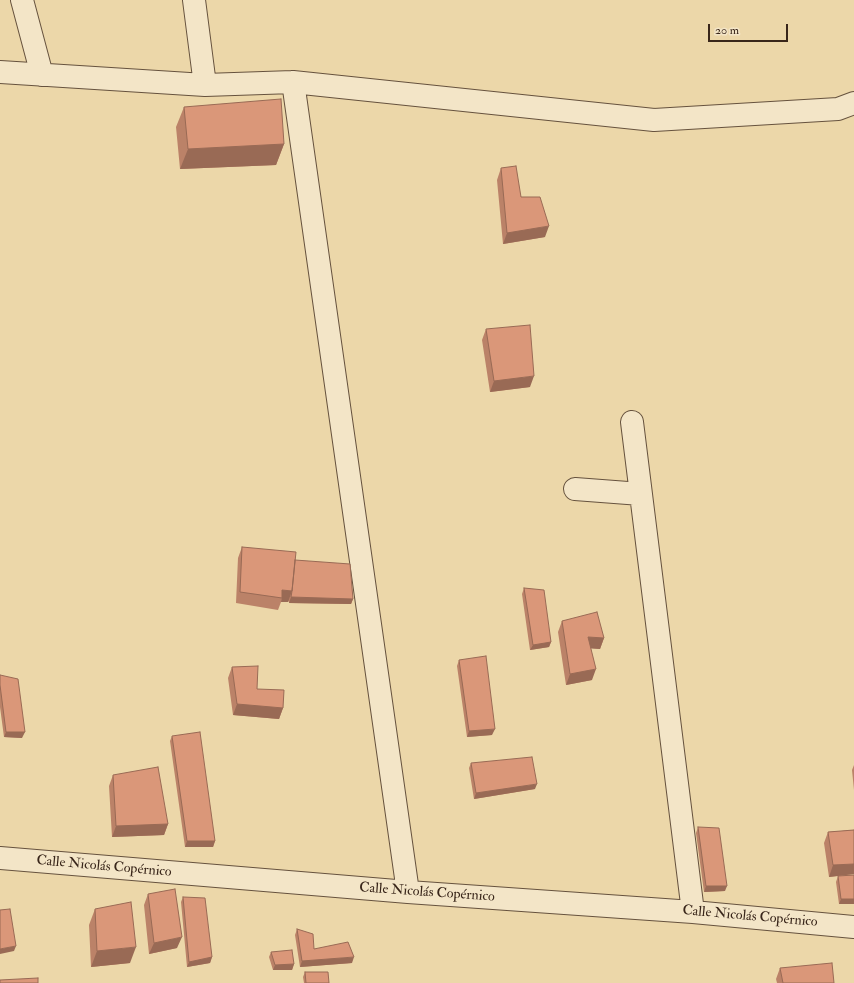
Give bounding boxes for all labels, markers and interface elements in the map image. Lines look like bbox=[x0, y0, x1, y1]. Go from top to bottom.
scale bar bbox=[710, 16, 790, 42]
text: 20 m bbox=[715, 23, 739, 38]
street label: Calle Nicolás Copérnico bbox=[36, 853, 172, 881]
street label: Calle Nicolás Copérnico bbox=[359, 880, 495, 906]
street label: Calle Nicolás Copérnico bbox=[682, 903, 818, 931]

